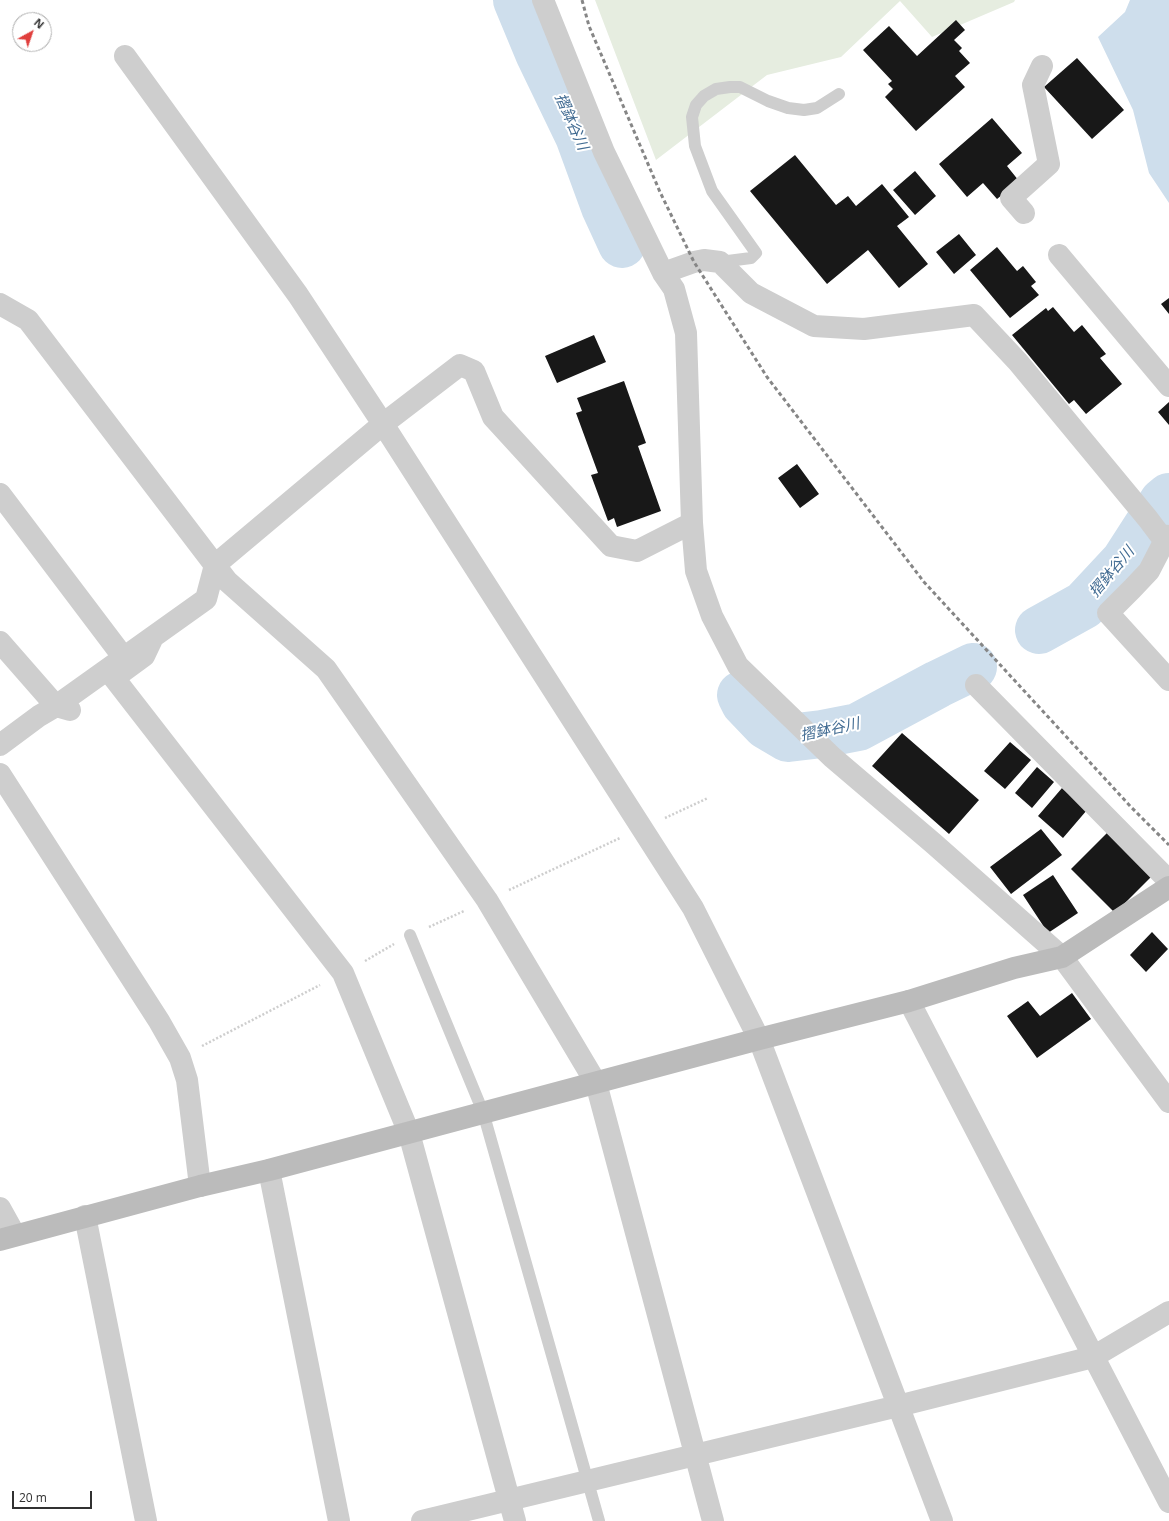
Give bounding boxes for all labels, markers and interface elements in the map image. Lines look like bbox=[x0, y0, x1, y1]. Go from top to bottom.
north arrow bbox=[12, 12, 52, 52]
text: N bbox=[31, 15, 48, 32]
water label: 摺鉢谷川 bbox=[551, 91, 591, 153]
water label: 摺鉢谷川 bbox=[1086, 543, 1138, 601]
water label: 摺鉢谷川 bbox=[799, 715, 861, 745]
scale bar bbox=[14, 1483, 94, 1509]
text: 20 m bbox=[19, 1489, 47, 1506]

